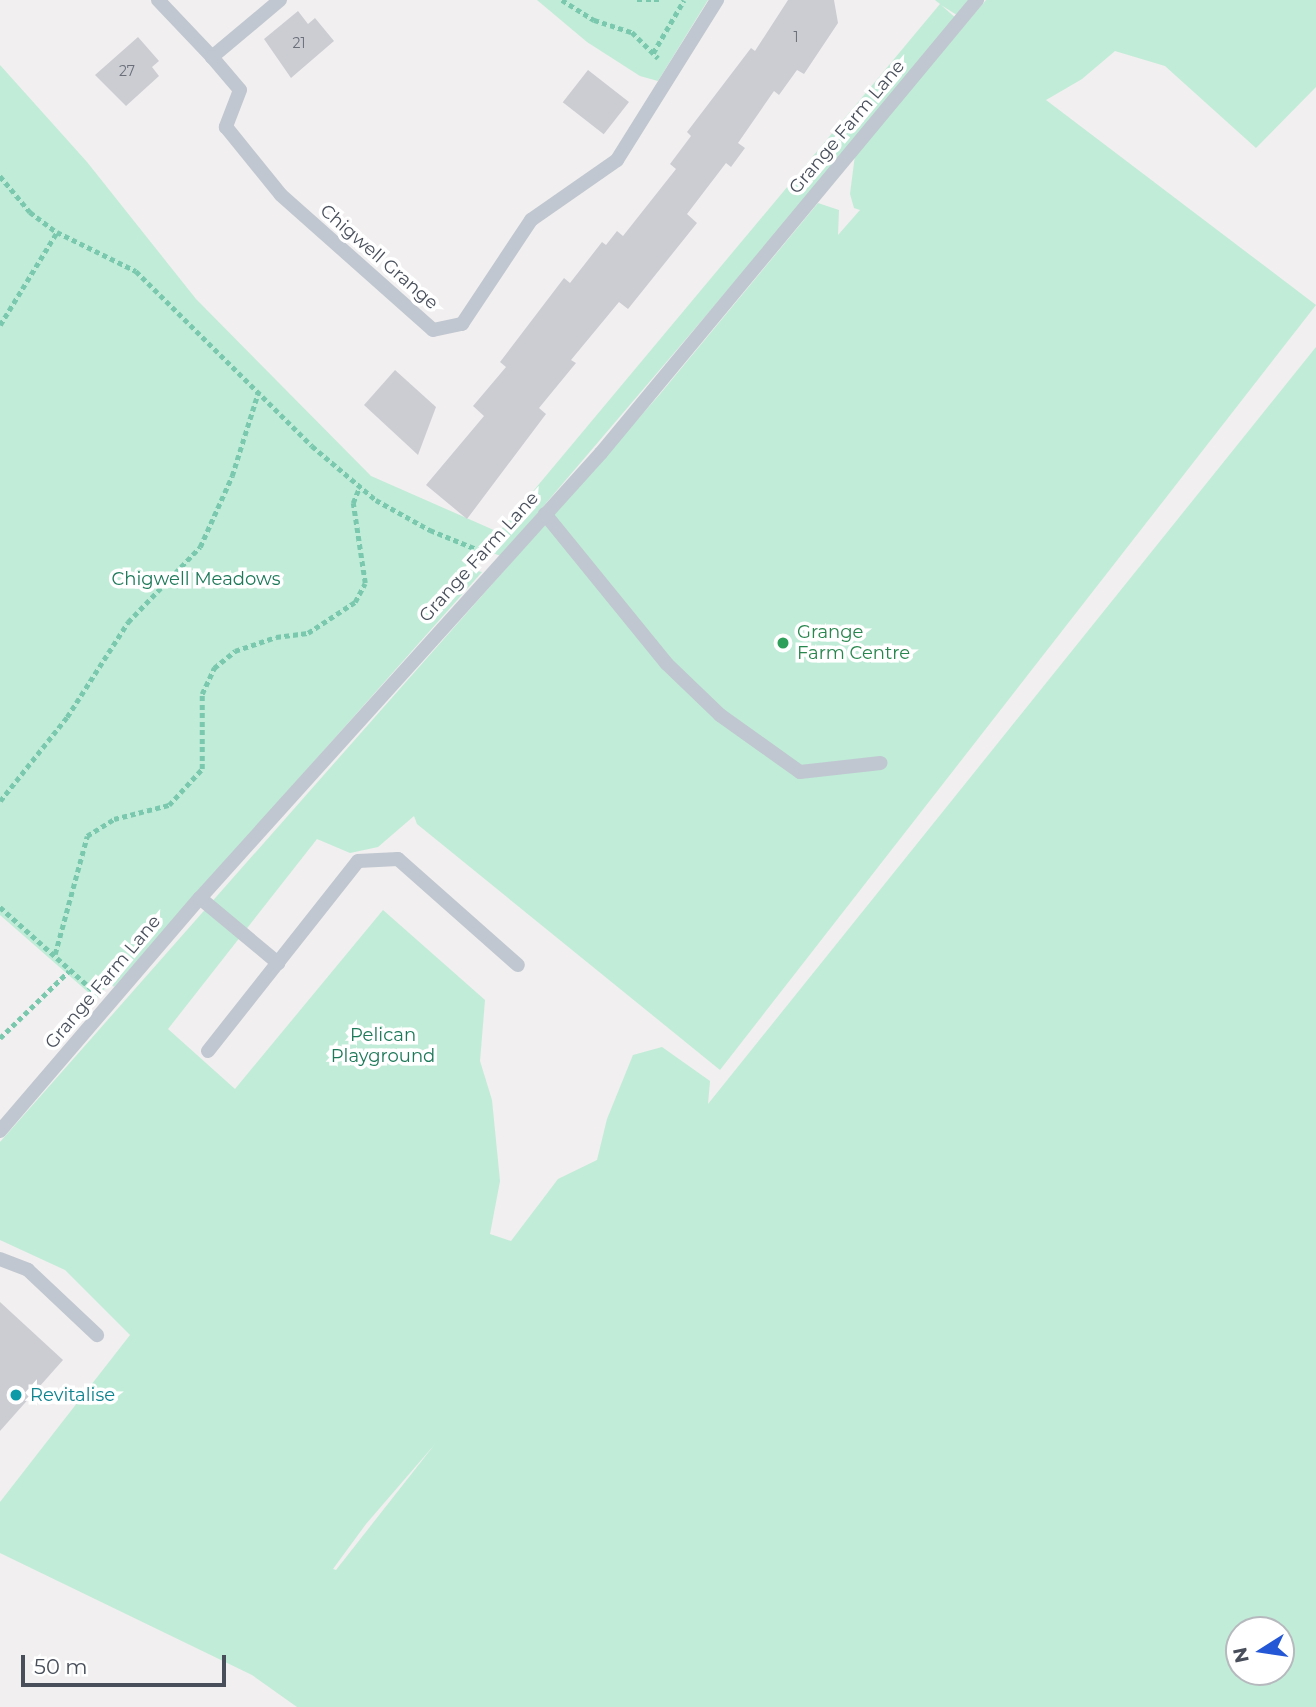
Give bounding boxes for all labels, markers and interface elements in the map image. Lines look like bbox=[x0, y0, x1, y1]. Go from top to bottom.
house number: 1 bbox=[793, 29, 799, 45]
house number: 21 bbox=[292, 35, 306, 51]
street label: Grange Farm Lane bbox=[785, 56, 909, 198]
house number: 27 bbox=[119, 63, 135, 79]
street label: Chigwell Grange bbox=[316, 200, 442, 314]
street label: Grange Farm Lane bbox=[415, 487, 543, 627]
park label: Chigwell Meadows bbox=[111, 568, 281, 590]
place label: Grange Farm Centre bbox=[797, 622, 910, 664]
marker: Grange Farm Centre bbox=[775, 635, 791, 651]
street label: Grange Farm Lane bbox=[41, 911, 165, 1053]
park label: Pelican Playground bbox=[331, 1025, 435, 1068]
place label: Revitalise bbox=[30, 1384, 115, 1406]
marker: Revitalise bbox=[8, 1387, 24, 1403]
north arrow bbox=[1225, 1616, 1295, 1686]
scale bar bbox=[24, 1640, 229, 1684]
text: N bbox=[1228, 1645, 1254, 1665]
text: 50 m bbox=[34, 1654, 88, 1679]

